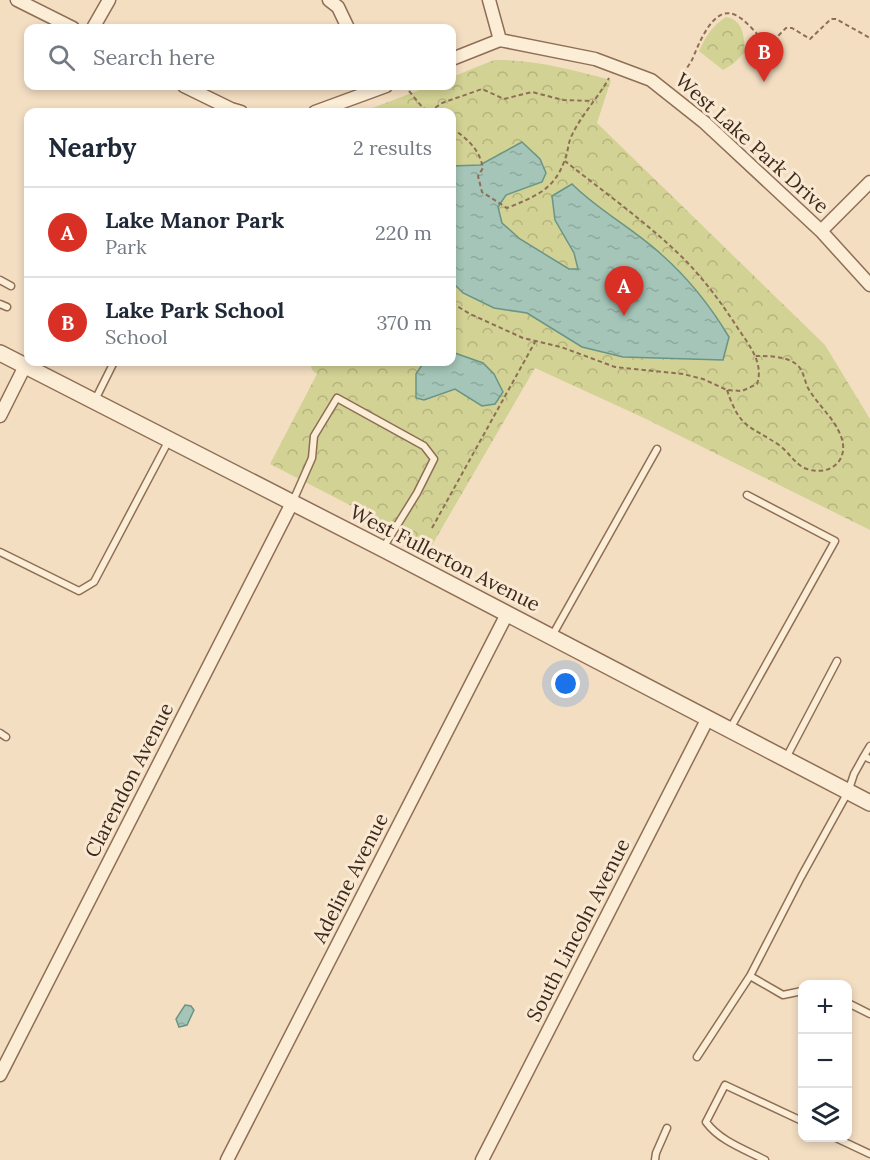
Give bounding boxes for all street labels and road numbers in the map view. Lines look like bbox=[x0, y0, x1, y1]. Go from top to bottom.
street label: West Lake Park Drive bbox=[670, 67, 834, 218]
street label: West Fullerton Avenue bbox=[346, 499, 545, 616]
street label: Clarendon Avenue bbox=[79, 698, 178, 861]
street label: Adeline Avenue bbox=[306, 808, 393, 948]
street label: South Lincoln Avenue bbox=[521, 834, 635, 1026]

